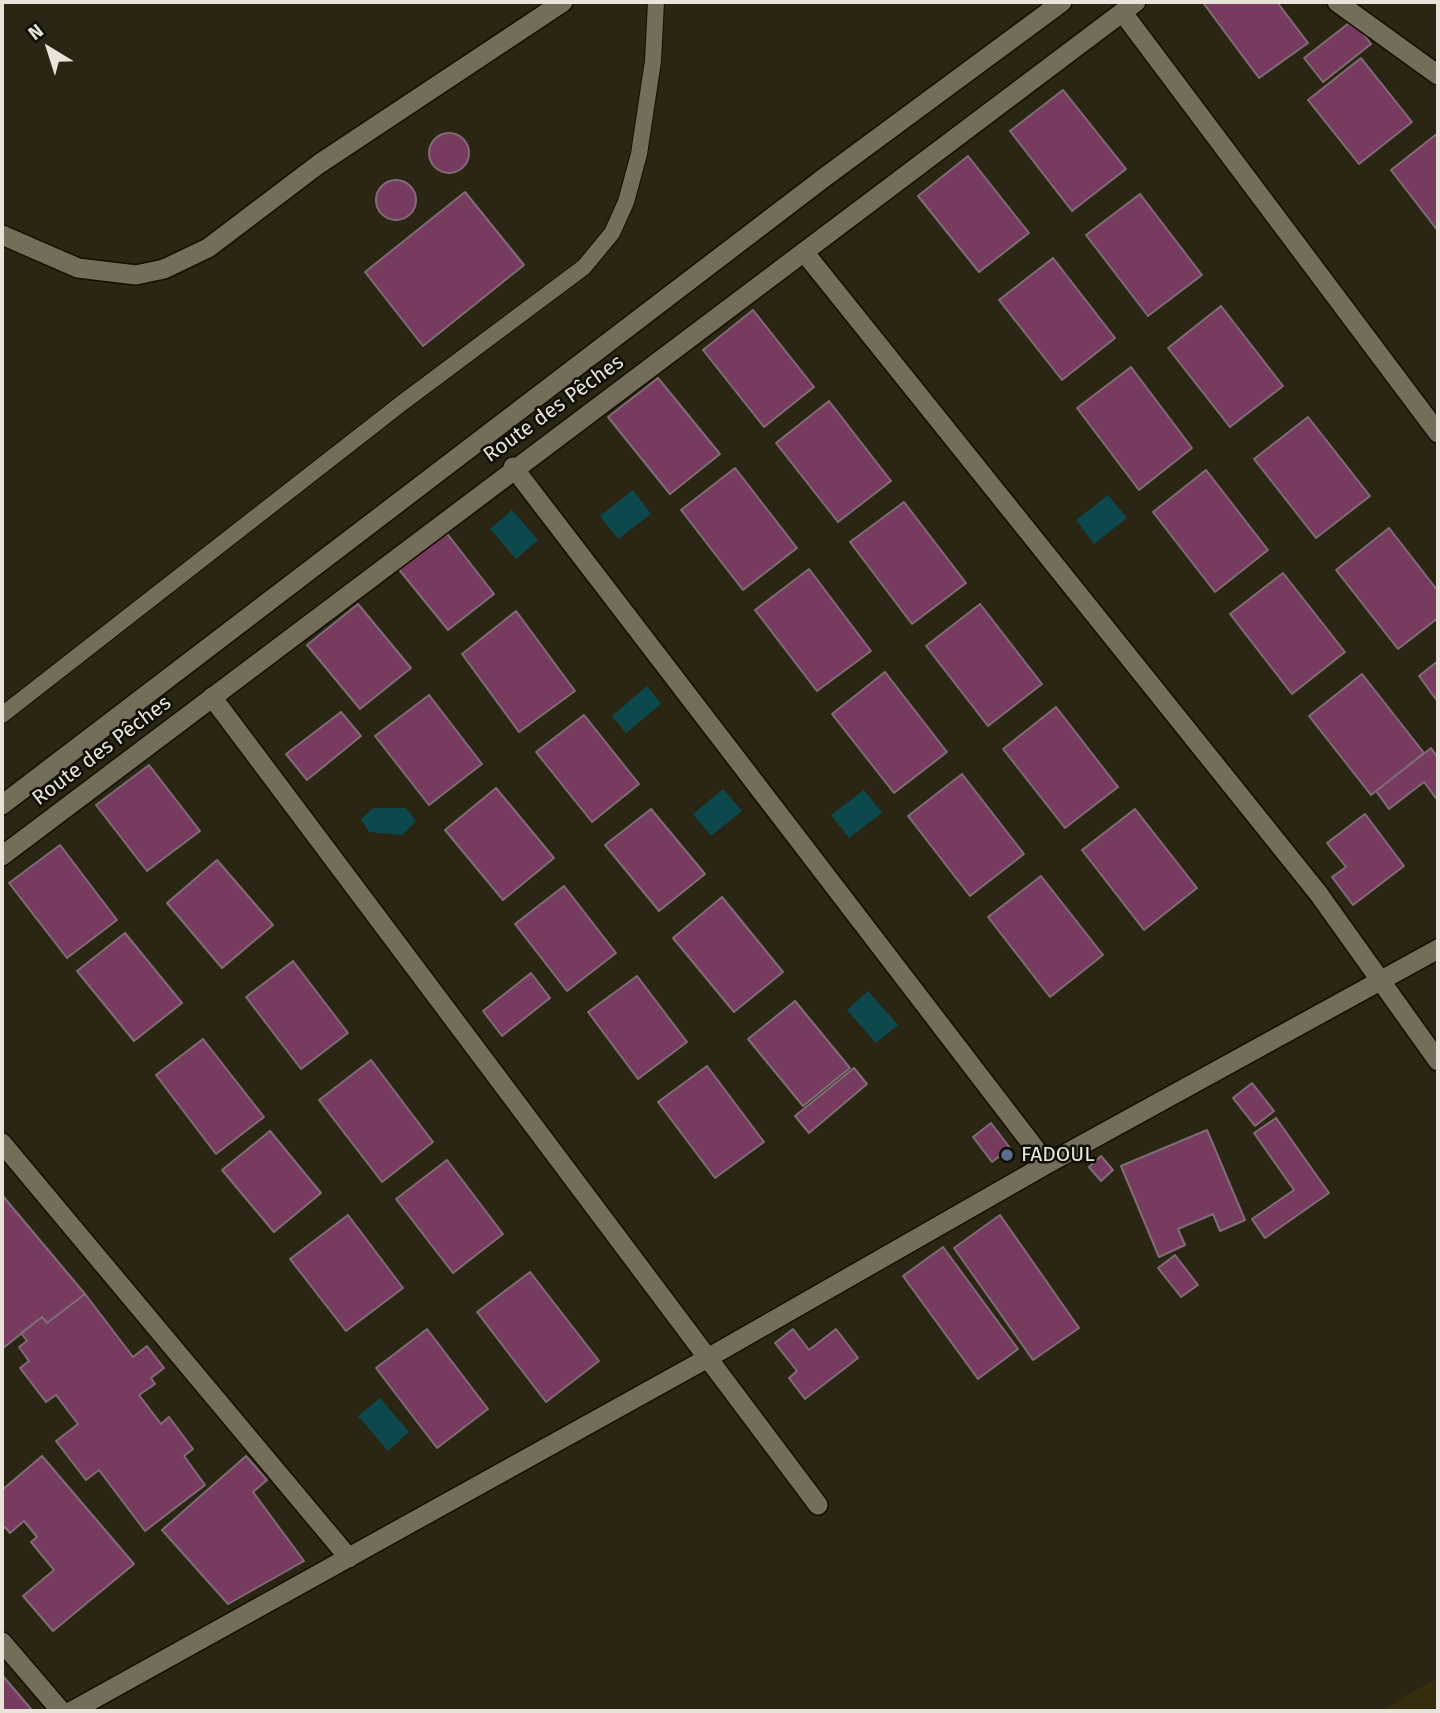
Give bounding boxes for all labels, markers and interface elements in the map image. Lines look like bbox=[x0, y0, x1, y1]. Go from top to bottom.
north arrow bbox=[14, 14, 84, 84]
text: N bbox=[24, 19, 48, 45]
street label: Route des Pêches bbox=[479, 350, 629, 468]
street label: Route des Pêches bbox=[28, 691, 176, 811]
place label: FADOUL bbox=[1021, 1142, 1095, 1168]
marker: FADOUL bbox=[999, 1147, 1015, 1163]

